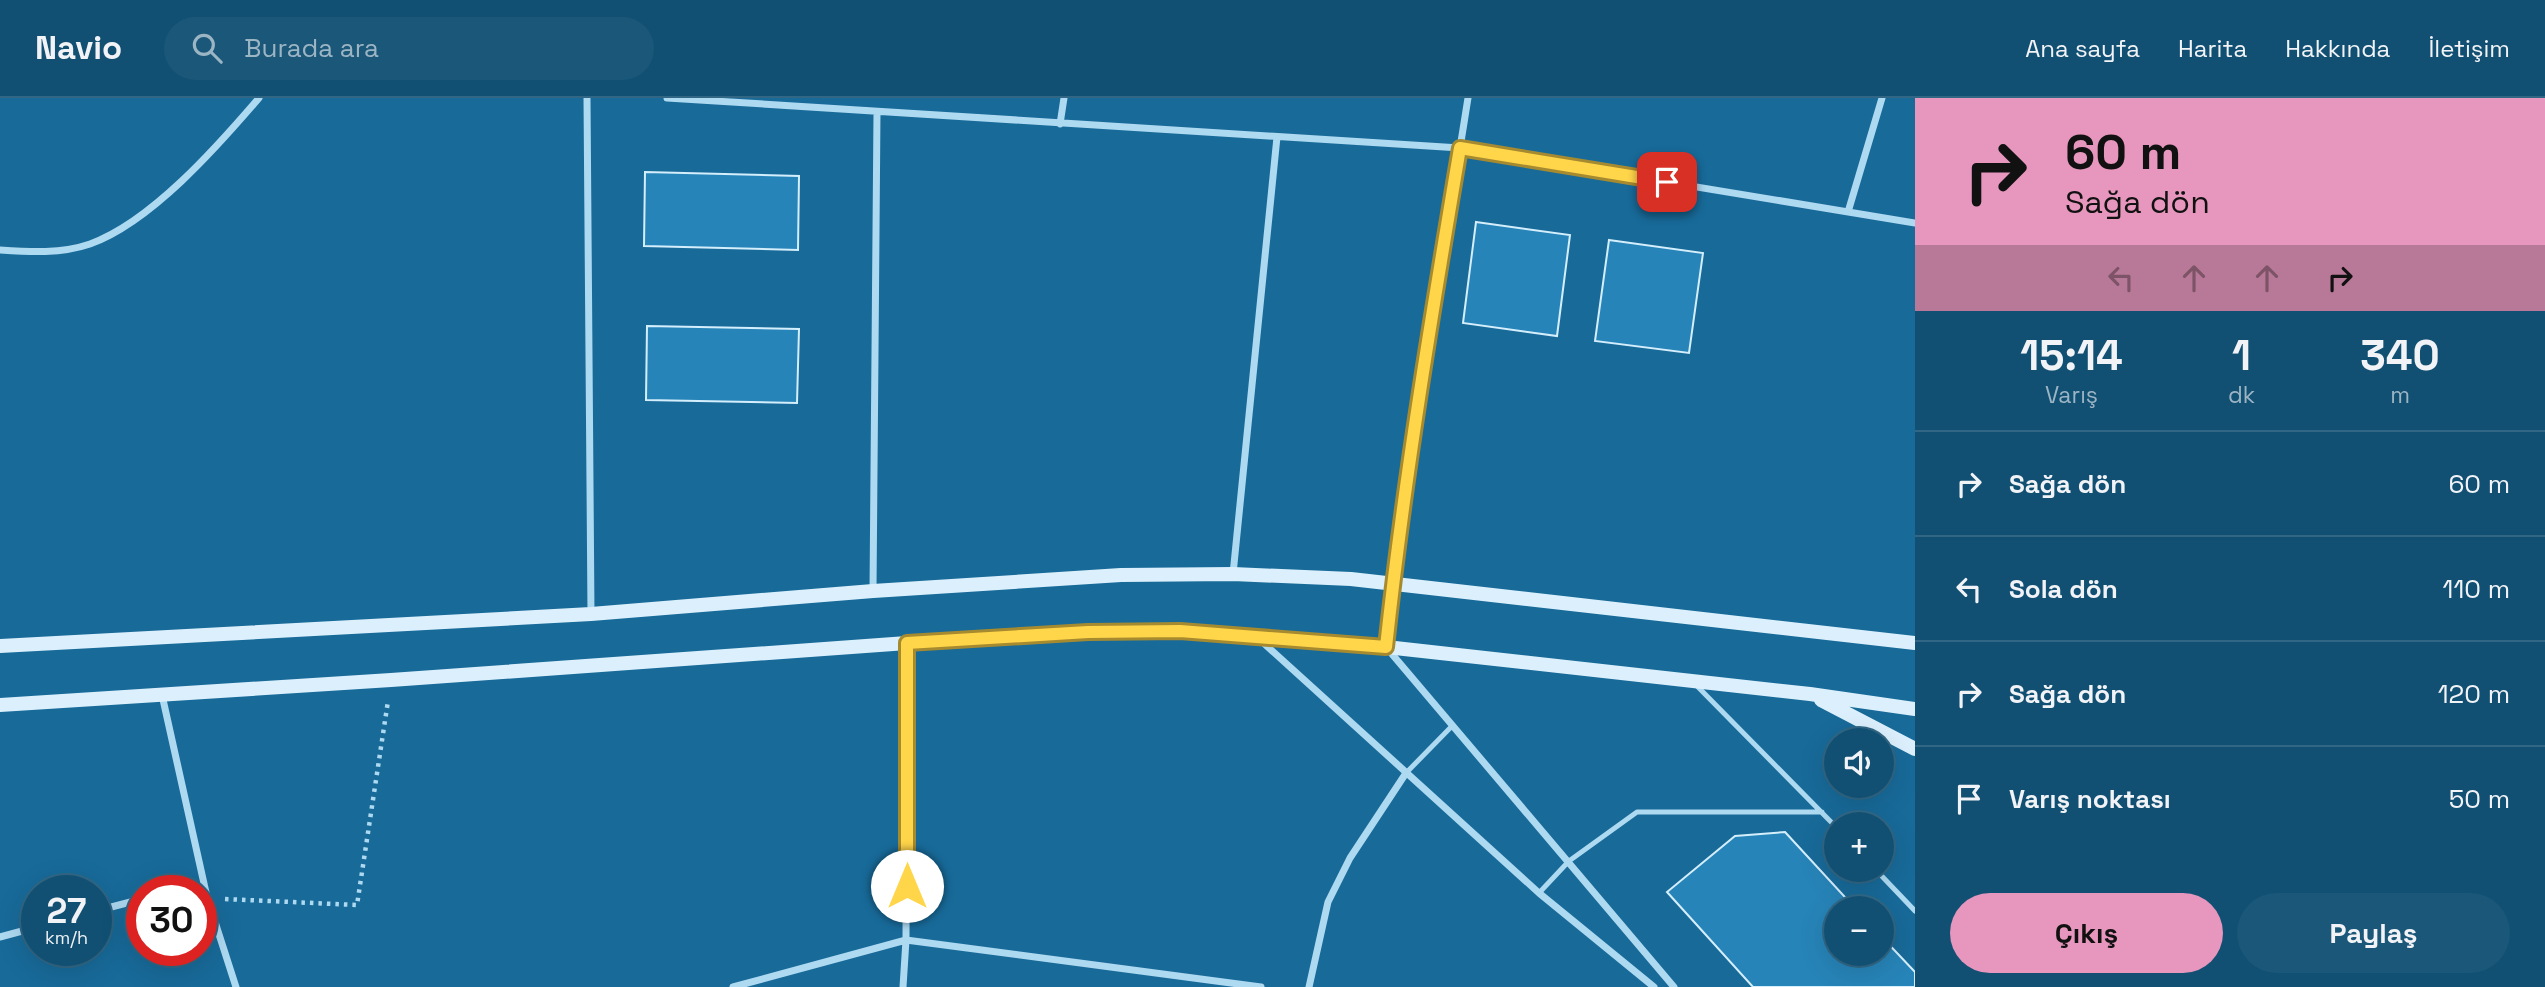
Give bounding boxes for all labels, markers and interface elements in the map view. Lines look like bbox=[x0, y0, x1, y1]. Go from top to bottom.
search box bbox=[164, 17, 654, 80]
text: Navio bbox=[35, 27, 122, 69]
icon: search bbox=[188, 29, 226, 67]
text: Burada ara bbox=[244, 31, 379, 65]
text: Ana sayfa bbox=[2025, 33, 2140, 64]
text: Harita bbox=[2178, 33, 2247, 64]
text: Hakkında bbox=[2285, 33, 2390, 64]
text: İletişim bbox=[2428, 33, 2510, 64]
text: 60 m bbox=[2065, 121, 2181, 183]
icon: right bbox=[1950, 126, 2041, 217]
pin bbox=[1637, 152, 1697, 212]
icon: arrive bbox=[1648, 163, 1686, 201]
text: Sağa dön bbox=[2065, 182, 2210, 222]
icon: left bbox=[2102, 259, 2140, 297]
icon: ahead bbox=[2175, 259, 2213, 297]
icon: ahead bbox=[2248, 259, 2286, 297]
icon: right bbox=[2321, 259, 2359, 297]
text: 15:14 bbox=[2020, 329, 2123, 382]
text: 1 bbox=[2232, 329, 2251, 382]
text: 340 bbox=[2360, 329, 2440, 382]
text: Varış bbox=[2045, 380, 2098, 410]
text: dk bbox=[2228, 380, 2255, 410]
text: m bbox=[2390, 380, 2410, 410]
icon: right bbox=[1950, 465, 1988, 503]
text: Sağa dön bbox=[2009, 467, 2126, 501]
text: 60 m bbox=[2448, 467, 2510, 501]
icon: left bbox=[1950, 570, 1988, 608]
text: Sola dön bbox=[2009, 572, 2118, 606]
text: 110 m bbox=[2443, 572, 2510, 606]
icon: right bbox=[1950, 675, 1988, 713]
text: Sağa dön bbox=[2009, 677, 2126, 711]
text: 120 m bbox=[2438, 677, 2510, 711]
map controls bbox=[1824, 728, 1894, 966]
button: sound bbox=[1824, 728, 1894, 798]
icon: arrive bbox=[1950, 780, 1988, 818]
text: Varış noktası bbox=[2009, 782, 2171, 816]
text: 50 m bbox=[2449, 782, 2510, 816]
button: + bbox=[1824, 812, 1894, 882]
position arrow bbox=[870, 849, 944, 923]
speed limit sign: 30 bbox=[126, 875, 217, 966]
text: 27 bbox=[47, 889, 86, 933]
button: Çıkış bbox=[1950, 893, 2223, 973]
button: Paylaş bbox=[2237, 893, 2510, 973]
button: − bbox=[1824, 896, 1894, 966]
text: km/h bbox=[45, 926, 88, 949]

